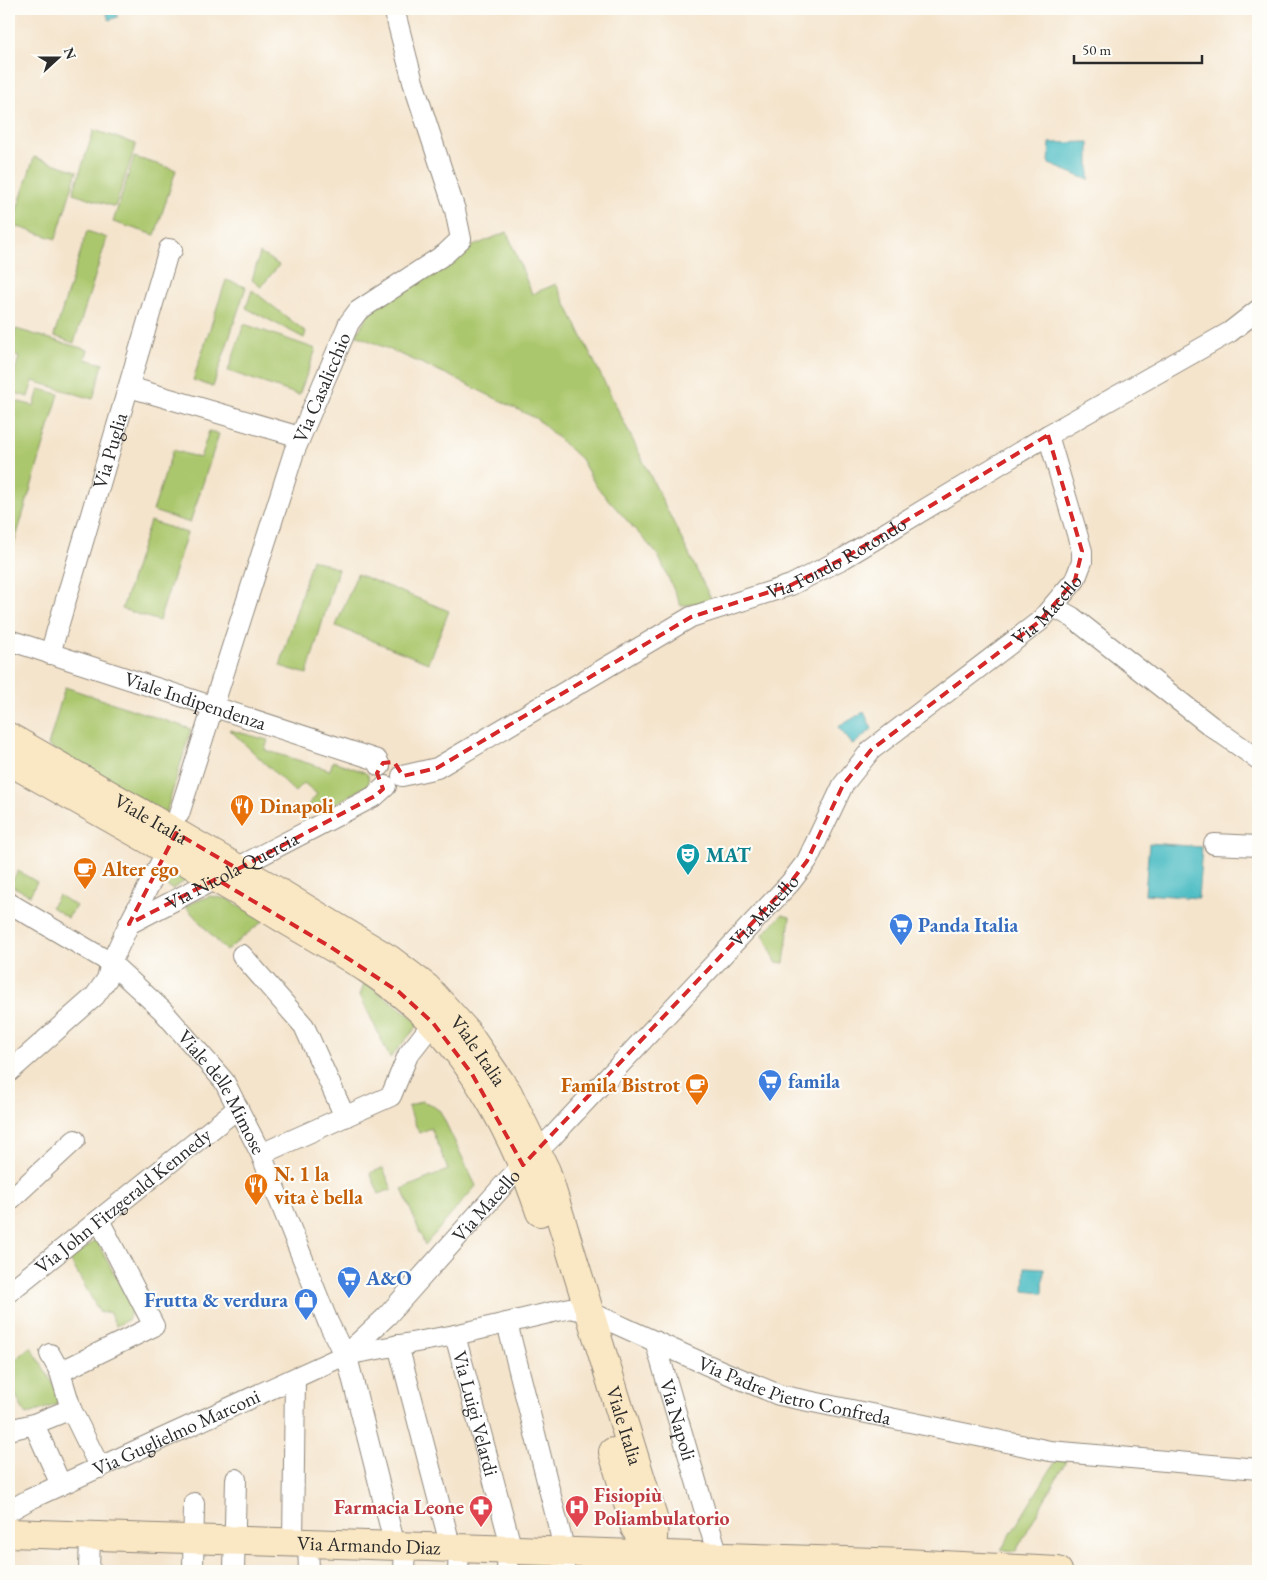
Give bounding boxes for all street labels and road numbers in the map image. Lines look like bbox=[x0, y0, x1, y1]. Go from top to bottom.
street label: Via Casalicchio bbox=[287, 328, 357, 447]
street label: Via Puglia bbox=[86, 410, 133, 492]
street label: Via Fondo Rotondo bbox=[763, 510, 911, 605]
street label: Via Macello bbox=[1006, 568, 1088, 651]
street label: Viale Indipendenza bbox=[121, 665, 270, 736]
street label: Viale Italia bbox=[109, 787, 193, 850]
street label: Via Nicola Quercia bbox=[161, 825, 303, 916]
street label: Via Macello bbox=[724, 869, 805, 953]
street label: Viale Italia bbox=[444, 1009, 512, 1091]
street label: Viale delle Mimose bbox=[172, 1024, 272, 1159]
street label: Via John Fitzgerald Kennedy bbox=[29, 1122, 217, 1279]
street label: Via Macello bbox=[446, 1162, 526, 1247]
street label: Via Luigi Velardi bbox=[447, 1348, 505, 1479]
street label: Via Padre Pietro Confreda bbox=[694, 1350, 893, 1431]
street label: Via Napoli bbox=[654, 1376, 702, 1463]
street label: Via Guglielmo Marconi bbox=[89, 1383, 264, 1482]
street label: Viale Italia bbox=[600, 1383, 649, 1468]
street label: Via Armando Diaz bbox=[297, 1530, 442, 1560]

